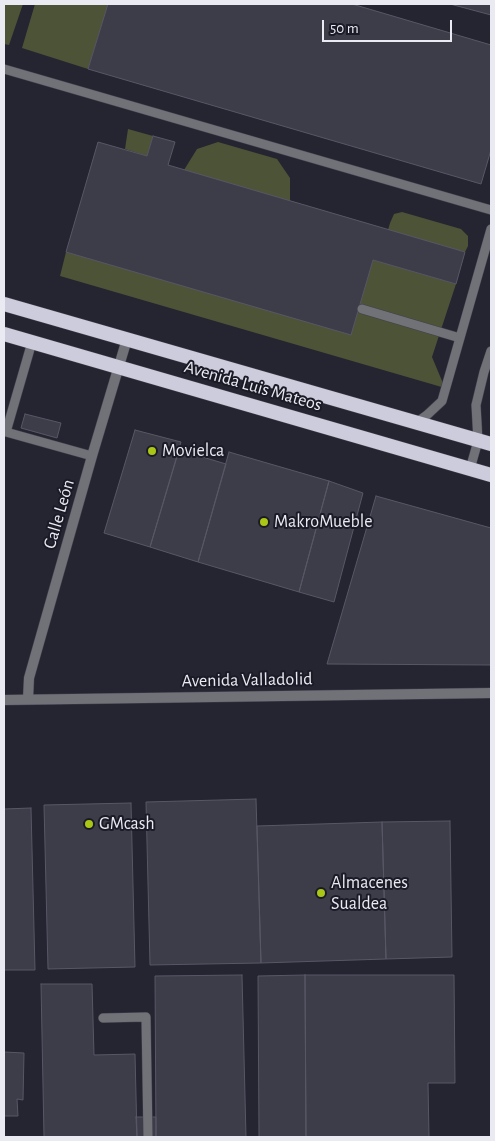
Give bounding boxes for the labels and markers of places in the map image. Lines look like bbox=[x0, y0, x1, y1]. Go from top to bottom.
place label: Movielca bbox=[162, 440, 224, 462]
marker: Movielca bbox=[146, 445, 158, 457]
place label: MakroMueble bbox=[274, 511, 372, 533]
marker: MakroMueble bbox=[258, 516, 270, 528]
place label: GMcash bbox=[99, 813, 155, 835]
marker: GMcash bbox=[83, 818, 95, 830]
place label: Almacenes Sualdea bbox=[331, 872, 408, 914]
marker: Almacenes Sualdea bbox=[315, 887, 327, 899]

